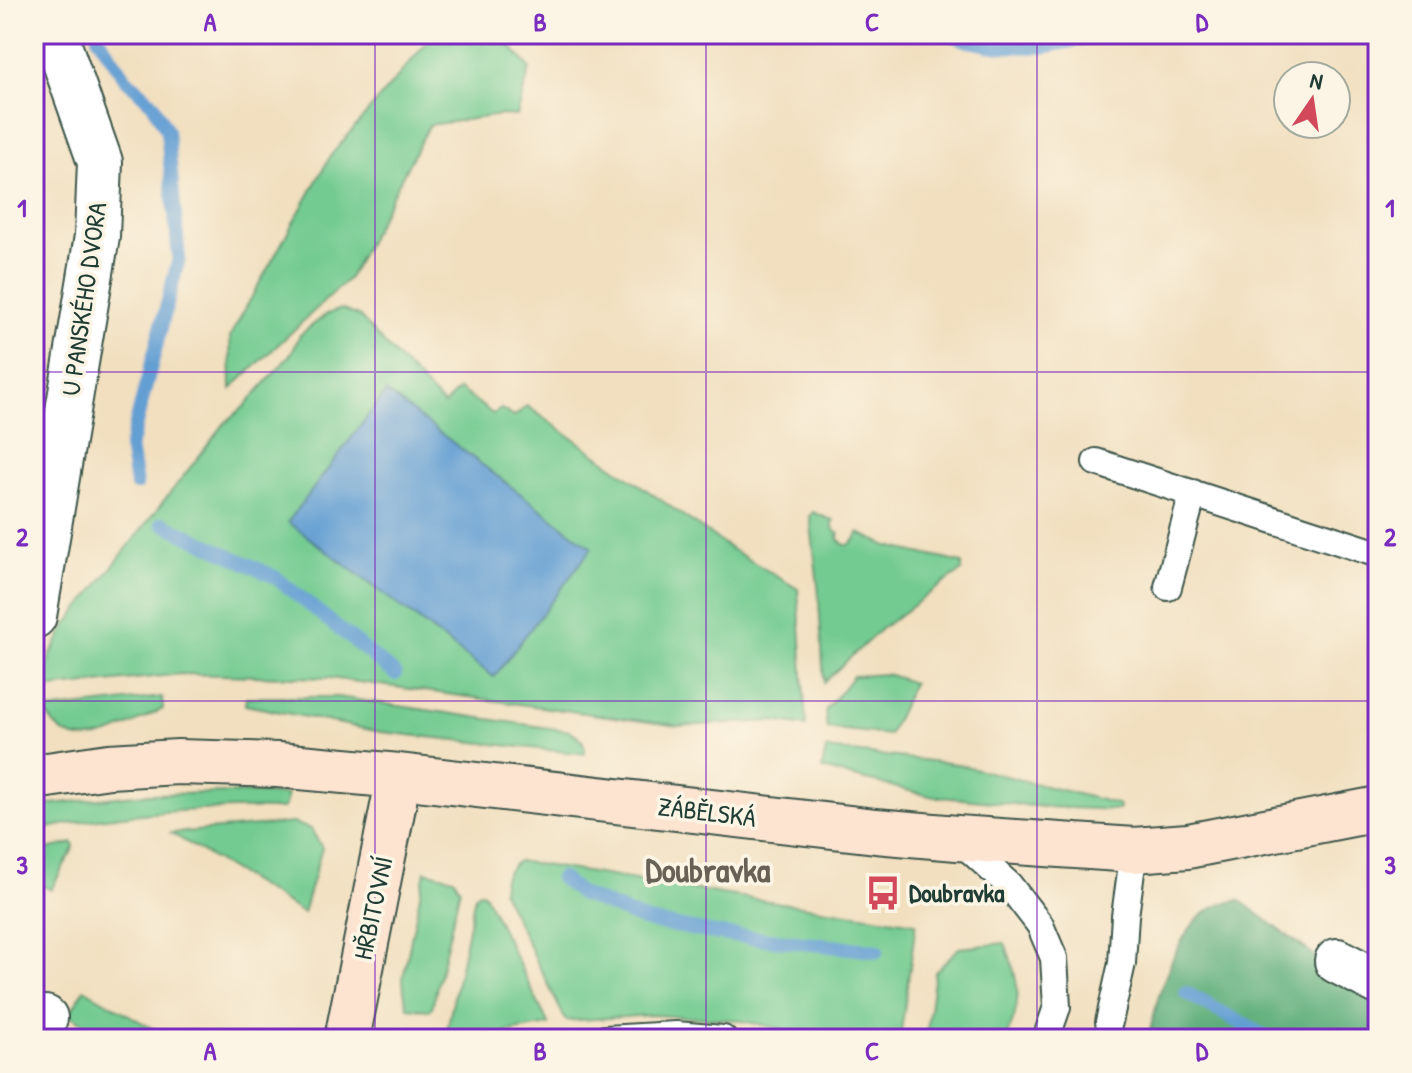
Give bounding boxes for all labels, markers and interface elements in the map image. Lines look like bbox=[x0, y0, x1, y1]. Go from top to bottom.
text: A bbox=[204, 4, 217, 39]
text: B bbox=[533, 4, 547, 39]
text: C bbox=[865, 4, 879, 39]
text: D bbox=[1196, 4, 1209, 39]
north arrow bbox=[1272, 60, 1352, 140]
text: N bbox=[1307, 65, 1326, 97]
text: 1 bbox=[17, 190, 27, 225]
text: 1 bbox=[1385, 190, 1395, 225]
street label: U PANSKÉHO DVORA bbox=[53, 200, 114, 398]
text: 2 bbox=[16, 519, 29, 554]
text: 2 bbox=[1384, 519, 1397, 554]
street label: ZÁBĚLSKÁ bbox=[656, 788, 758, 835]
text: 3 bbox=[16, 847, 28, 882]
district label: Doubravka bbox=[646, 847, 771, 893]
text: 3 bbox=[1384, 847, 1396, 882]
street label: HŘBITOVNÍ bbox=[345, 853, 400, 963]
bus stop icon: Doubravka bbox=[864, 874, 902, 912]
place label: Doubravka bbox=[909, 875, 1005, 910]
text: A bbox=[204, 1033, 217, 1068]
text: B bbox=[533, 1033, 547, 1068]
text: C bbox=[865, 1033, 879, 1068]
text: D bbox=[1196, 1033, 1209, 1068]

